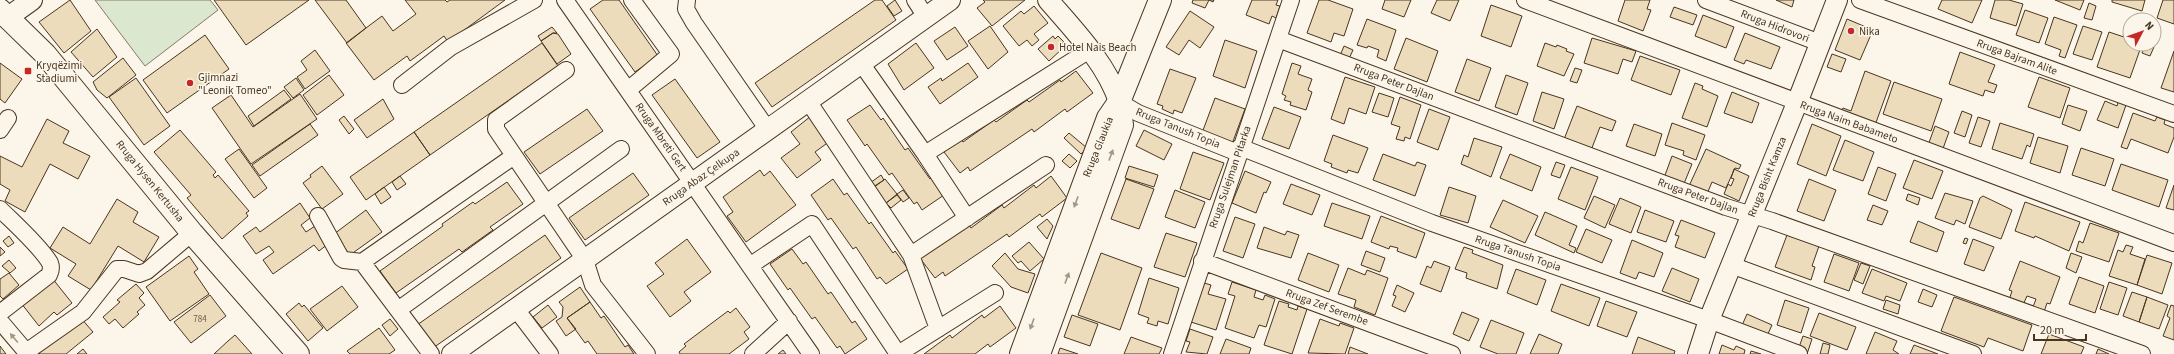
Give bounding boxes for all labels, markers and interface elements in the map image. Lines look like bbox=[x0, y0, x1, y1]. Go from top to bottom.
street label: Rruga Hidrovori bbox=[1739, 6, 1811, 46]
north arrow bbox=[2122, 12, 2162, 52]
text: N bbox=[2141, 18, 2157, 33]
place label: Nika bbox=[1859, 24, 1880, 39]
marker: Nika bbox=[1846, 26, 1856, 36]
street label: Rruga Bajram Alite bbox=[1975, 35, 2060, 79]
place label: Hotel Nais Beach bbox=[1059, 40, 1136, 55]
marker: Hotel Nais Beach bbox=[1046, 42, 1056, 52]
place label: Kryqëzimi Stadiumi bbox=[36, 58, 82, 86]
street label: Rruga Peter Dajlan bbox=[1352, 60, 1436, 104]
marker: Kryqëzimi Stadiumi bbox=[23, 66, 33, 76]
place label: Gjimnazi "Leonik Tomeo" bbox=[198, 70, 272, 98]
marker: Gjimnazi "Leonik Tomeo" bbox=[185, 78, 195, 88]
street label: Rruga Naim Babameto bbox=[1798, 97, 1900, 147]
street label: Rruga Mbreti Gert bbox=[632, 100, 690, 175]
street label: Rruga Tanush Topia bbox=[1133, 104, 1223, 152]
street label: Rruga Glaukia bbox=[1079, 115, 1117, 179]
street label: Rruga Sulejman Pitarka bbox=[1205, 124, 1255, 230]
street label: Rruga Bisht Kamza bbox=[1744, 134, 1790, 220]
street label: Rruga Hysen Kertusha bbox=[112, 137, 188, 225]
street label: Rruga Abaz Çelkupa bbox=[660, 145, 742, 209]
one-way arrow bbox=[1108, 149, 1114, 161]
street label: Rruga Peter Dajlan bbox=[1656, 174, 1740, 218]
one-way arrow bbox=[1073, 196, 1079, 208]
street label: Rruga Tanush Topia bbox=[1473, 231, 1563, 275]
one-way arrow bbox=[1064, 271, 1070, 283]
street label: Rruga Zef Serembe bbox=[1284, 285, 1371, 329]
house number: 784 bbox=[193, 313, 207, 326]
scale bar bbox=[2034, 316, 2086, 342]
one-way arrow bbox=[1028, 318, 1034, 330]
text: 20 m bbox=[2040, 322, 2064, 339]
one-way arrow bbox=[9, 332, 18, 343]

